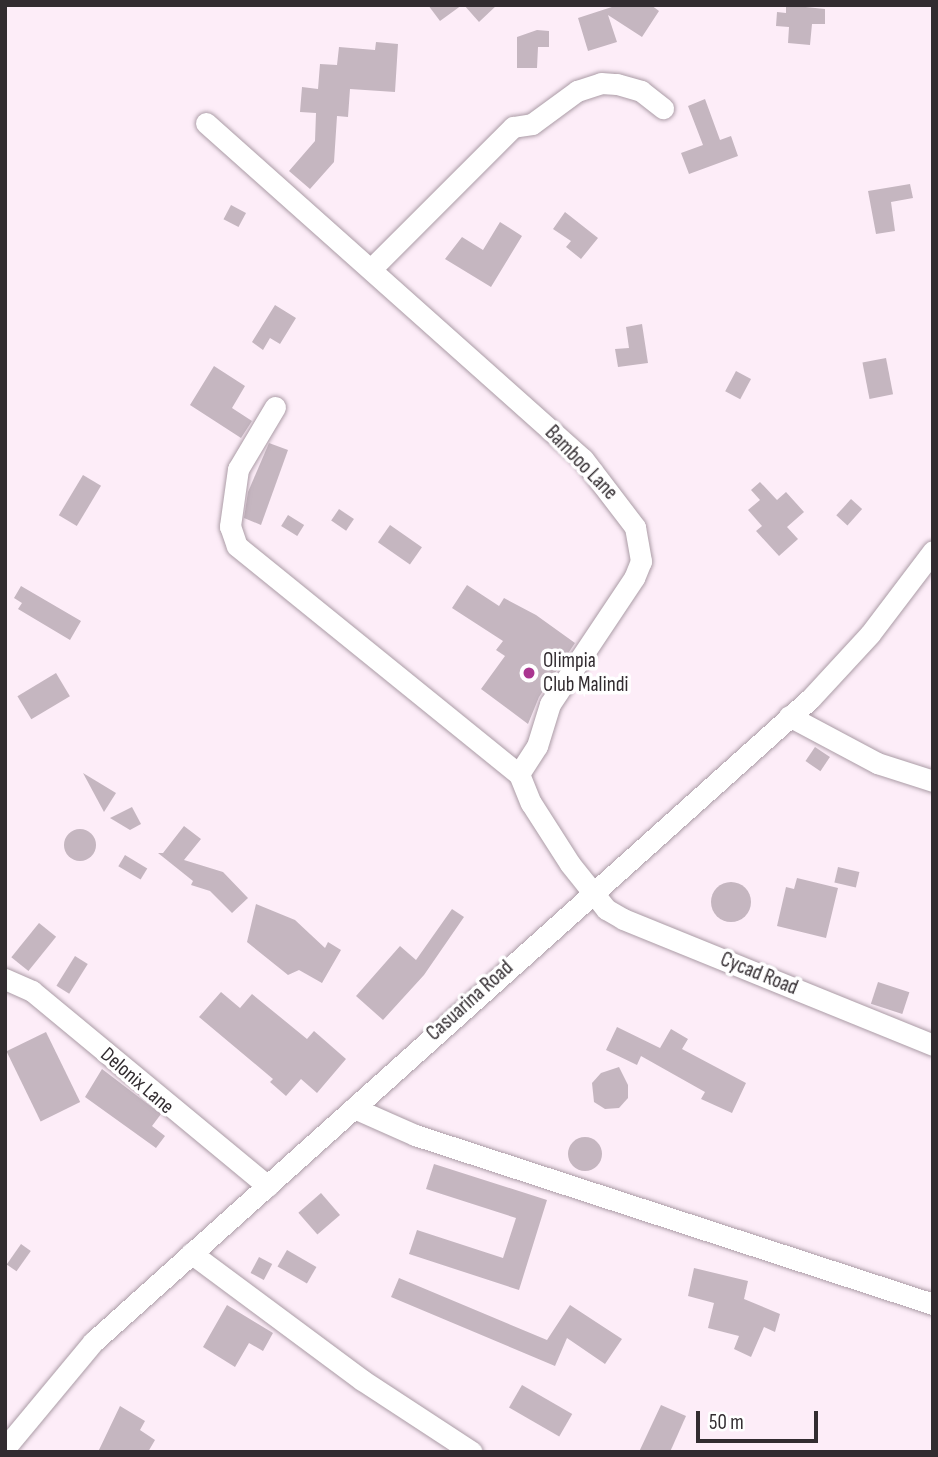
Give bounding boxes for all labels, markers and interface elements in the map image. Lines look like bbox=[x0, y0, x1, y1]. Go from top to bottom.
street label: Bamboo Lane bbox=[539, 421, 623, 505]
place label: Olimpia Club Malindi bbox=[543, 648, 628, 698]
marker: Olimpia Club Malindi bbox=[521, 665, 537, 681]
street label: Cycad Road bbox=[717, 947, 801, 1001]
street label: Casuarina Road bbox=[422, 956, 518, 1046]
street label: Delonix Lane bbox=[95, 1042, 179, 1120]
scale bar bbox=[700, 1398, 822, 1442]
text: 50 m bbox=[709, 1410, 744, 1435]

